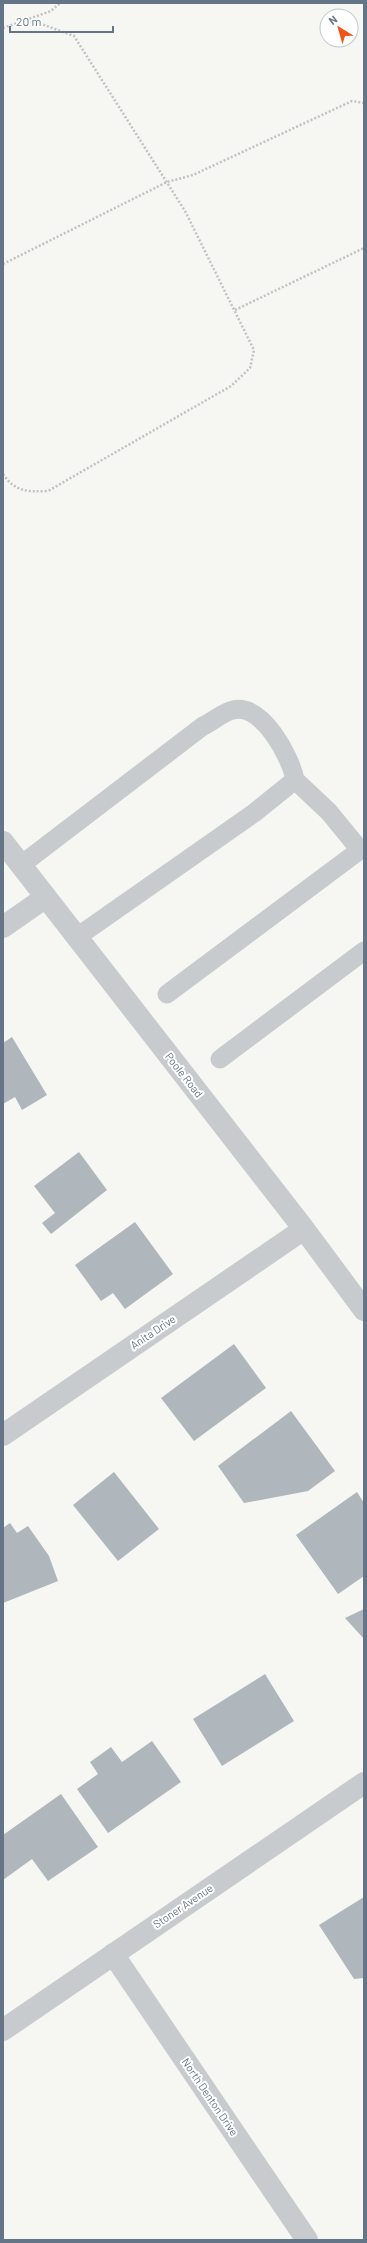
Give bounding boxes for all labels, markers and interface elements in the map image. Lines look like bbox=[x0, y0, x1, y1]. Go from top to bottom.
scale bar bbox=[10, 8, 113, 34]
north arrow bbox=[319, 8, 359, 48]
text: N bbox=[326, 12, 340, 27]
text: 20 m bbox=[16, 14, 42, 28]
street label: Poole Road bbox=[163, 1050, 206, 1100]
street label: Anita Drive bbox=[128, 1312, 178, 1351]
street label: Stoner Avenue bbox=[150, 1881, 215, 1930]
street label: North Denton Drive bbox=[180, 2055, 241, 2138]

